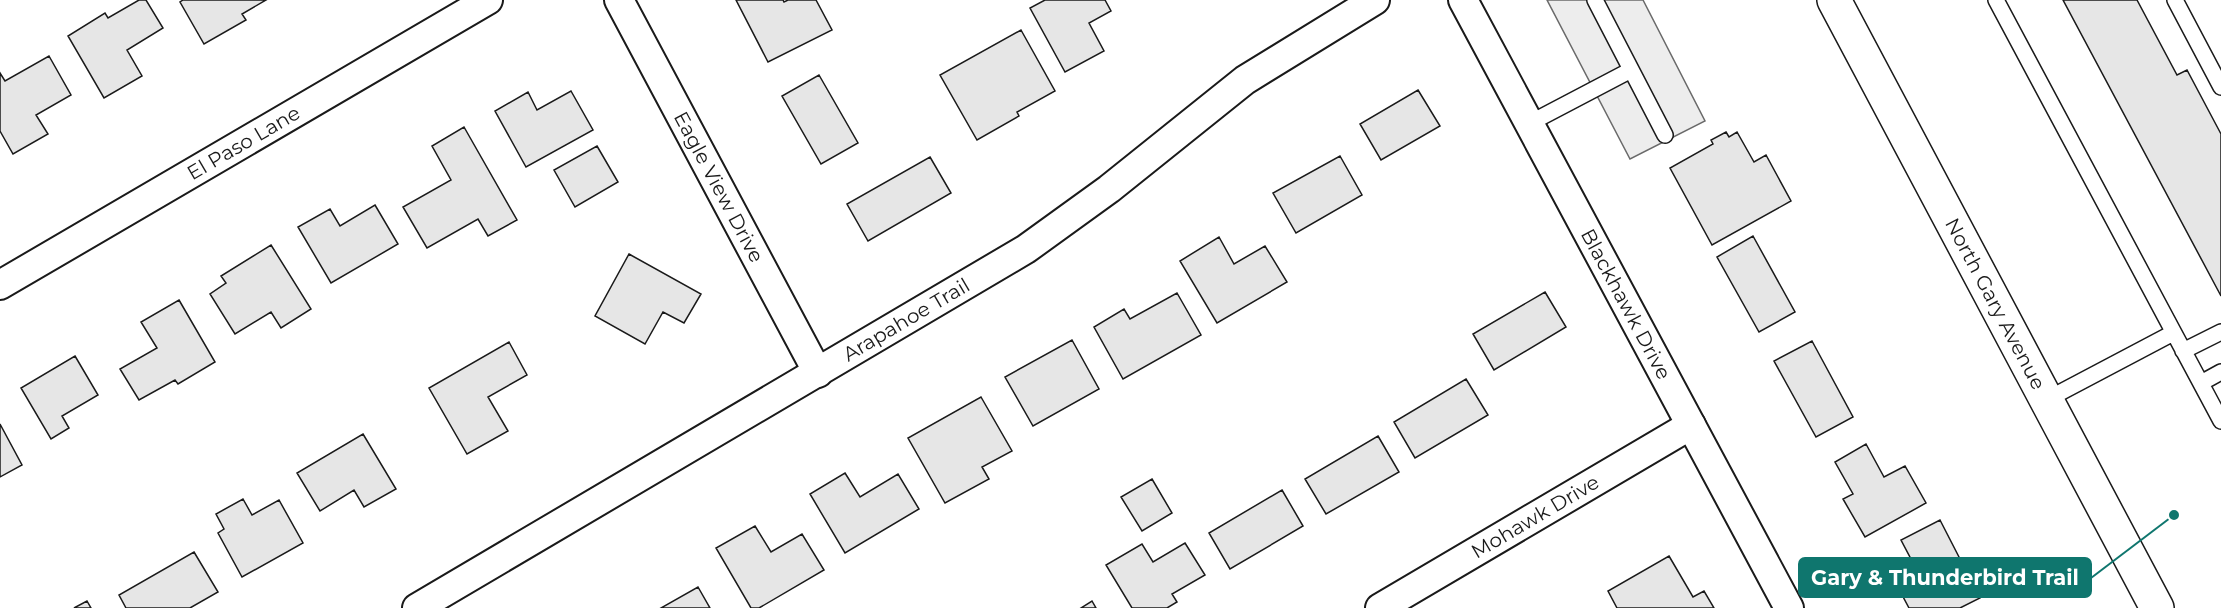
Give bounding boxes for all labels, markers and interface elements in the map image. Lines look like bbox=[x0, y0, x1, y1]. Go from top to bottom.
street label: El Paso Lane bbox=[183, 100, 304, 185]
street label: Eagle View Drive bbox=[669, 107, 769, 267]
street label: North Gary Avenue bbox=[1940, 214, 2051, 394]
street label: Blackhawk Drive bbox=[1576, 224, 1676, 384]
street label: Arapahoe Trail bbox=[839, 273, 974, 366]
street label: Mohawk Drive bbox=[1467, 470, 1603, 564]
callout: Gary & Thunderbird Trail bbox=[1799, 558, 2091, 597]
text: Gary & Thunderbird Trail bbox=[1811, 565, 2079, 590]

